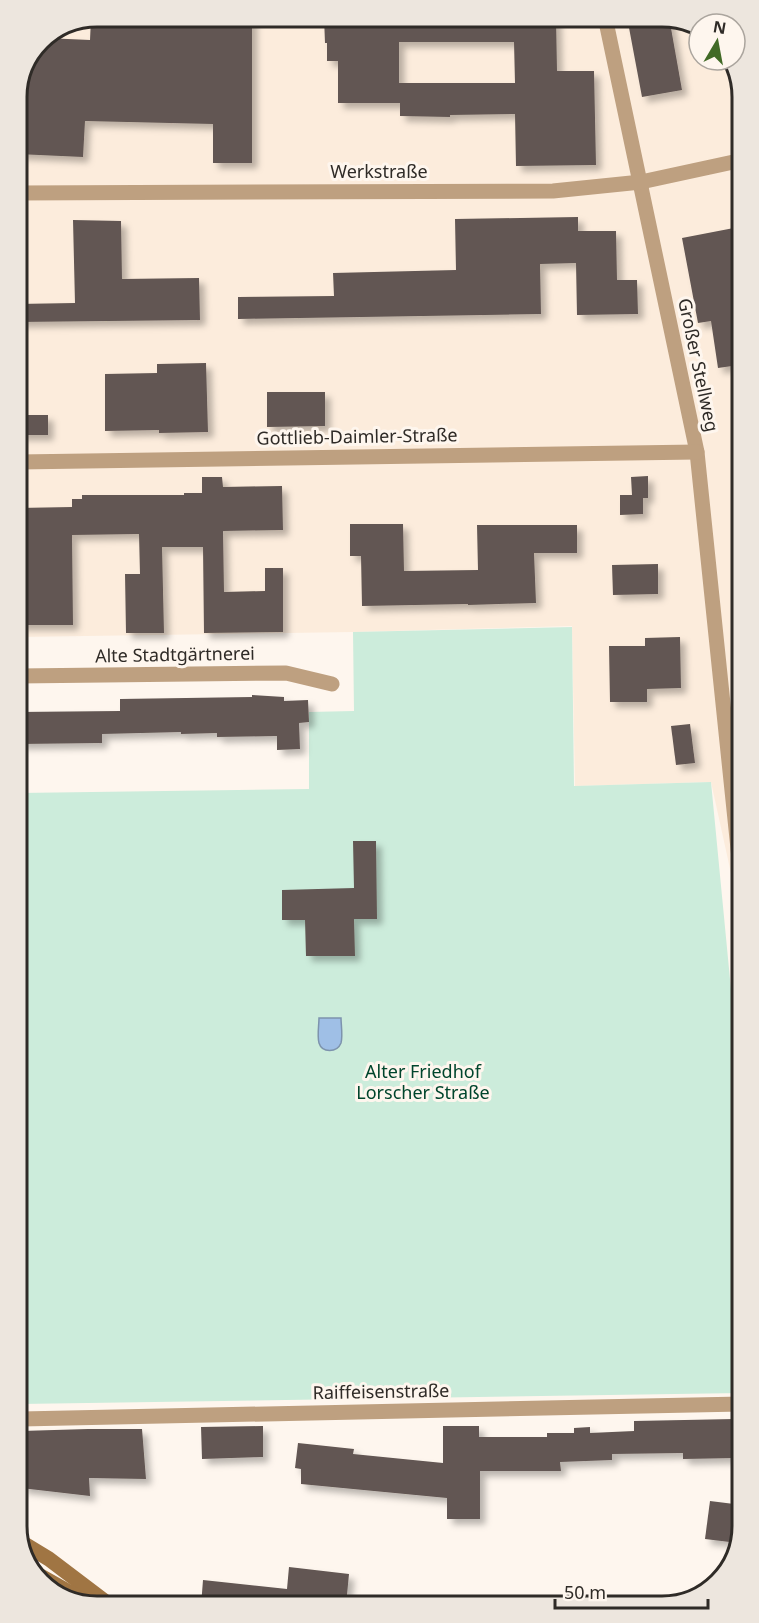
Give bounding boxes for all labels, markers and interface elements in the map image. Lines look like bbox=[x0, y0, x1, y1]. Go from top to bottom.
north arrow bbox=[687, 12, 747, 72]
text: N bbox=[711, 15, 728, 39]
street label: Werkstraße bbox=[330, 159, 428, 183]
street label: Großer Stellweg bbox=[673, 296, 725, 434]
street label: Gottlieb-Daimler-Straße bbox=[256, 422, 458, 450]
street label: Alte Stadtgärtnerei bbox=[95, 641, 255, 667]
park label: Alter Friedhof Lorscher Straße bbox=[356, 1059, 490, 1104]
street label: Raiffeisenstraße bbox=[312, 1378, 450, 1404]
scale bar bbox=[555, 1572, 708, 1610]
text: 50 m bbox=[564, 1580, 606, 1604]

